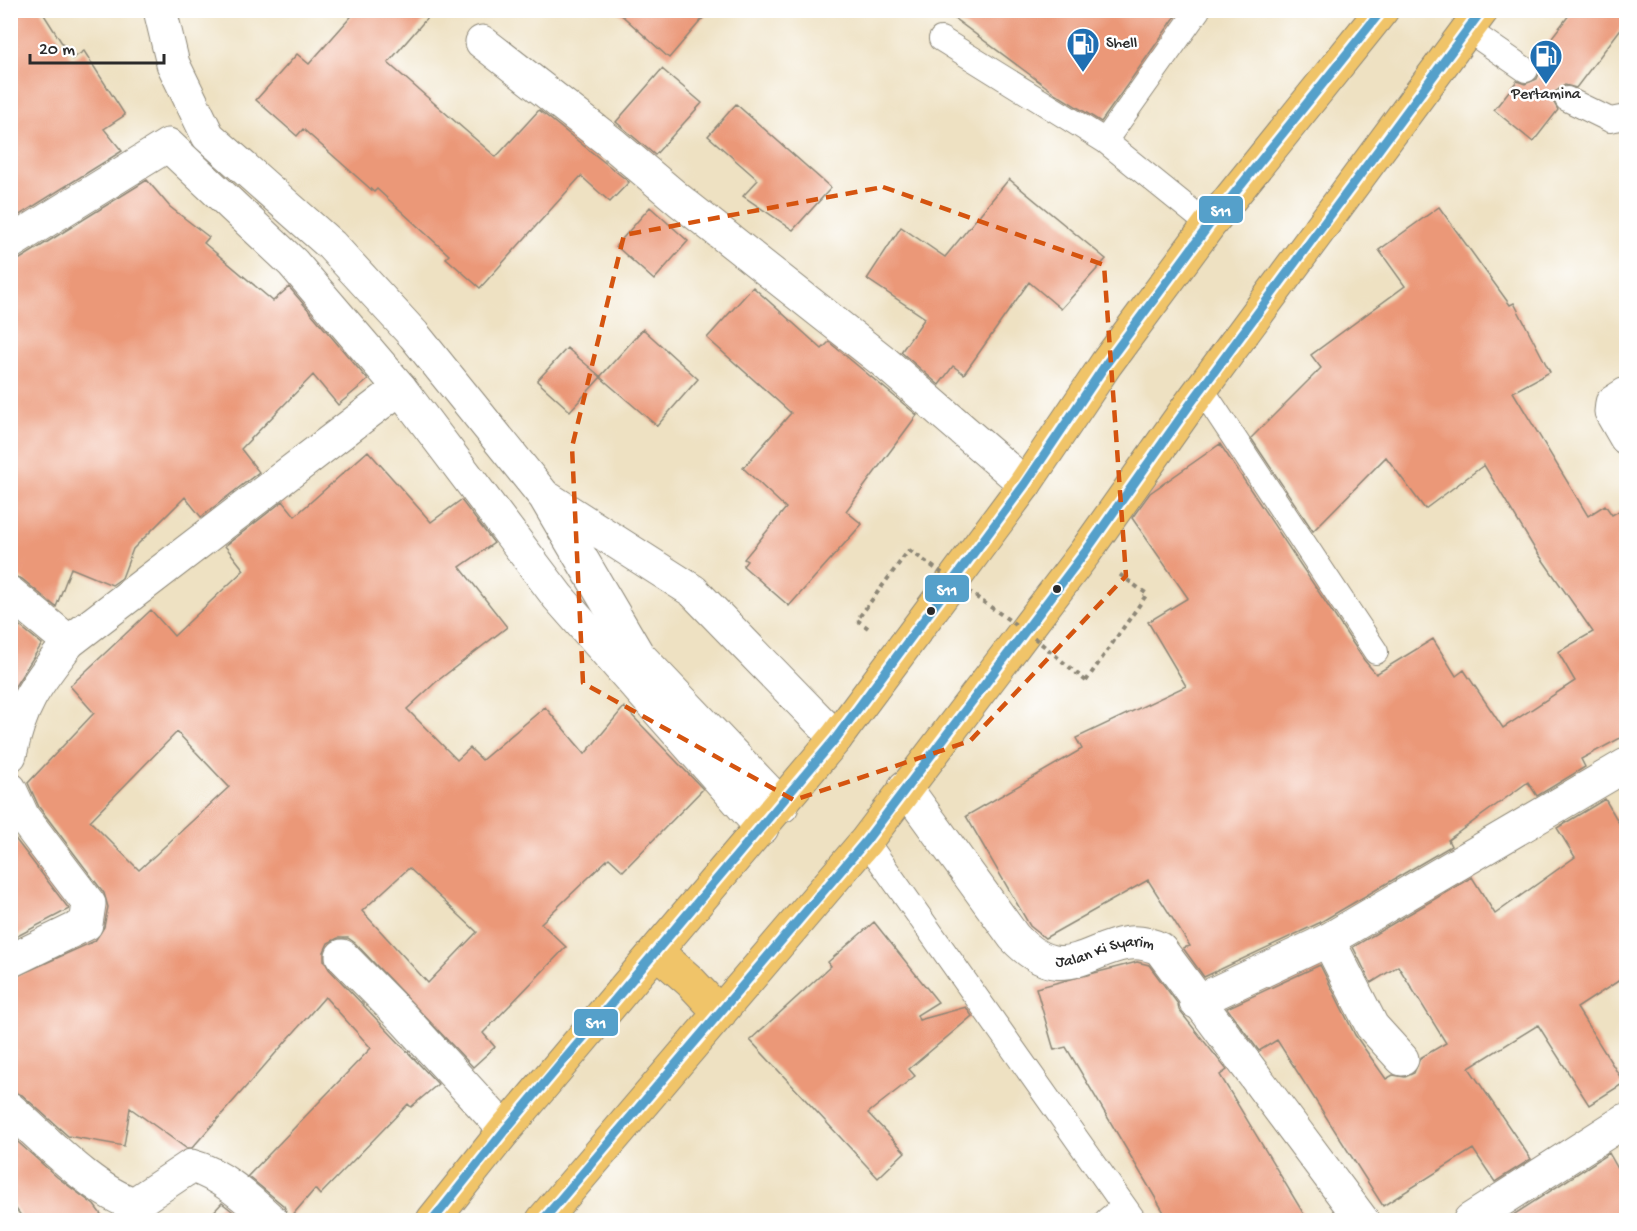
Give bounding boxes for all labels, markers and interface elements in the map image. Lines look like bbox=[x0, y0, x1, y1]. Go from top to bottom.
fuel station icon: Shell bbox=[1065, 26, 1101, 73]
scale bar bbox=[30, 27, 164, 65]
place label: Shell bbox=[1106, 35, 1137, 54]
fuel station icon: Pertamina bbox=[1528, 38, 1564, 85]
text: 20 m bbox=[39, 40, 75, 61]
place label: Pertamina bbox=[1510, 86, 1582, 105]
line badge: S11 bbox=[1198, 195, 1244, 224]
text: S11 bbox=[1211, 204, 1231, 223]
line badge: S11 bbox=[924, 574, 970, 603]
text: S11 bbox=[937, 583, 957, 602]
unlabelled marker bbox=[1051, 583, 1063, 595]
unlabelled marker bbox=[925, 605, 937, 617]
street label: Jalan Ki Syarim bbox=[1055, 933, 1157, 972]
line badge: S11 bbox=[573, 1008, 619, 1037]
text: S11 bbox=[586, 1016, 606, 1035]

